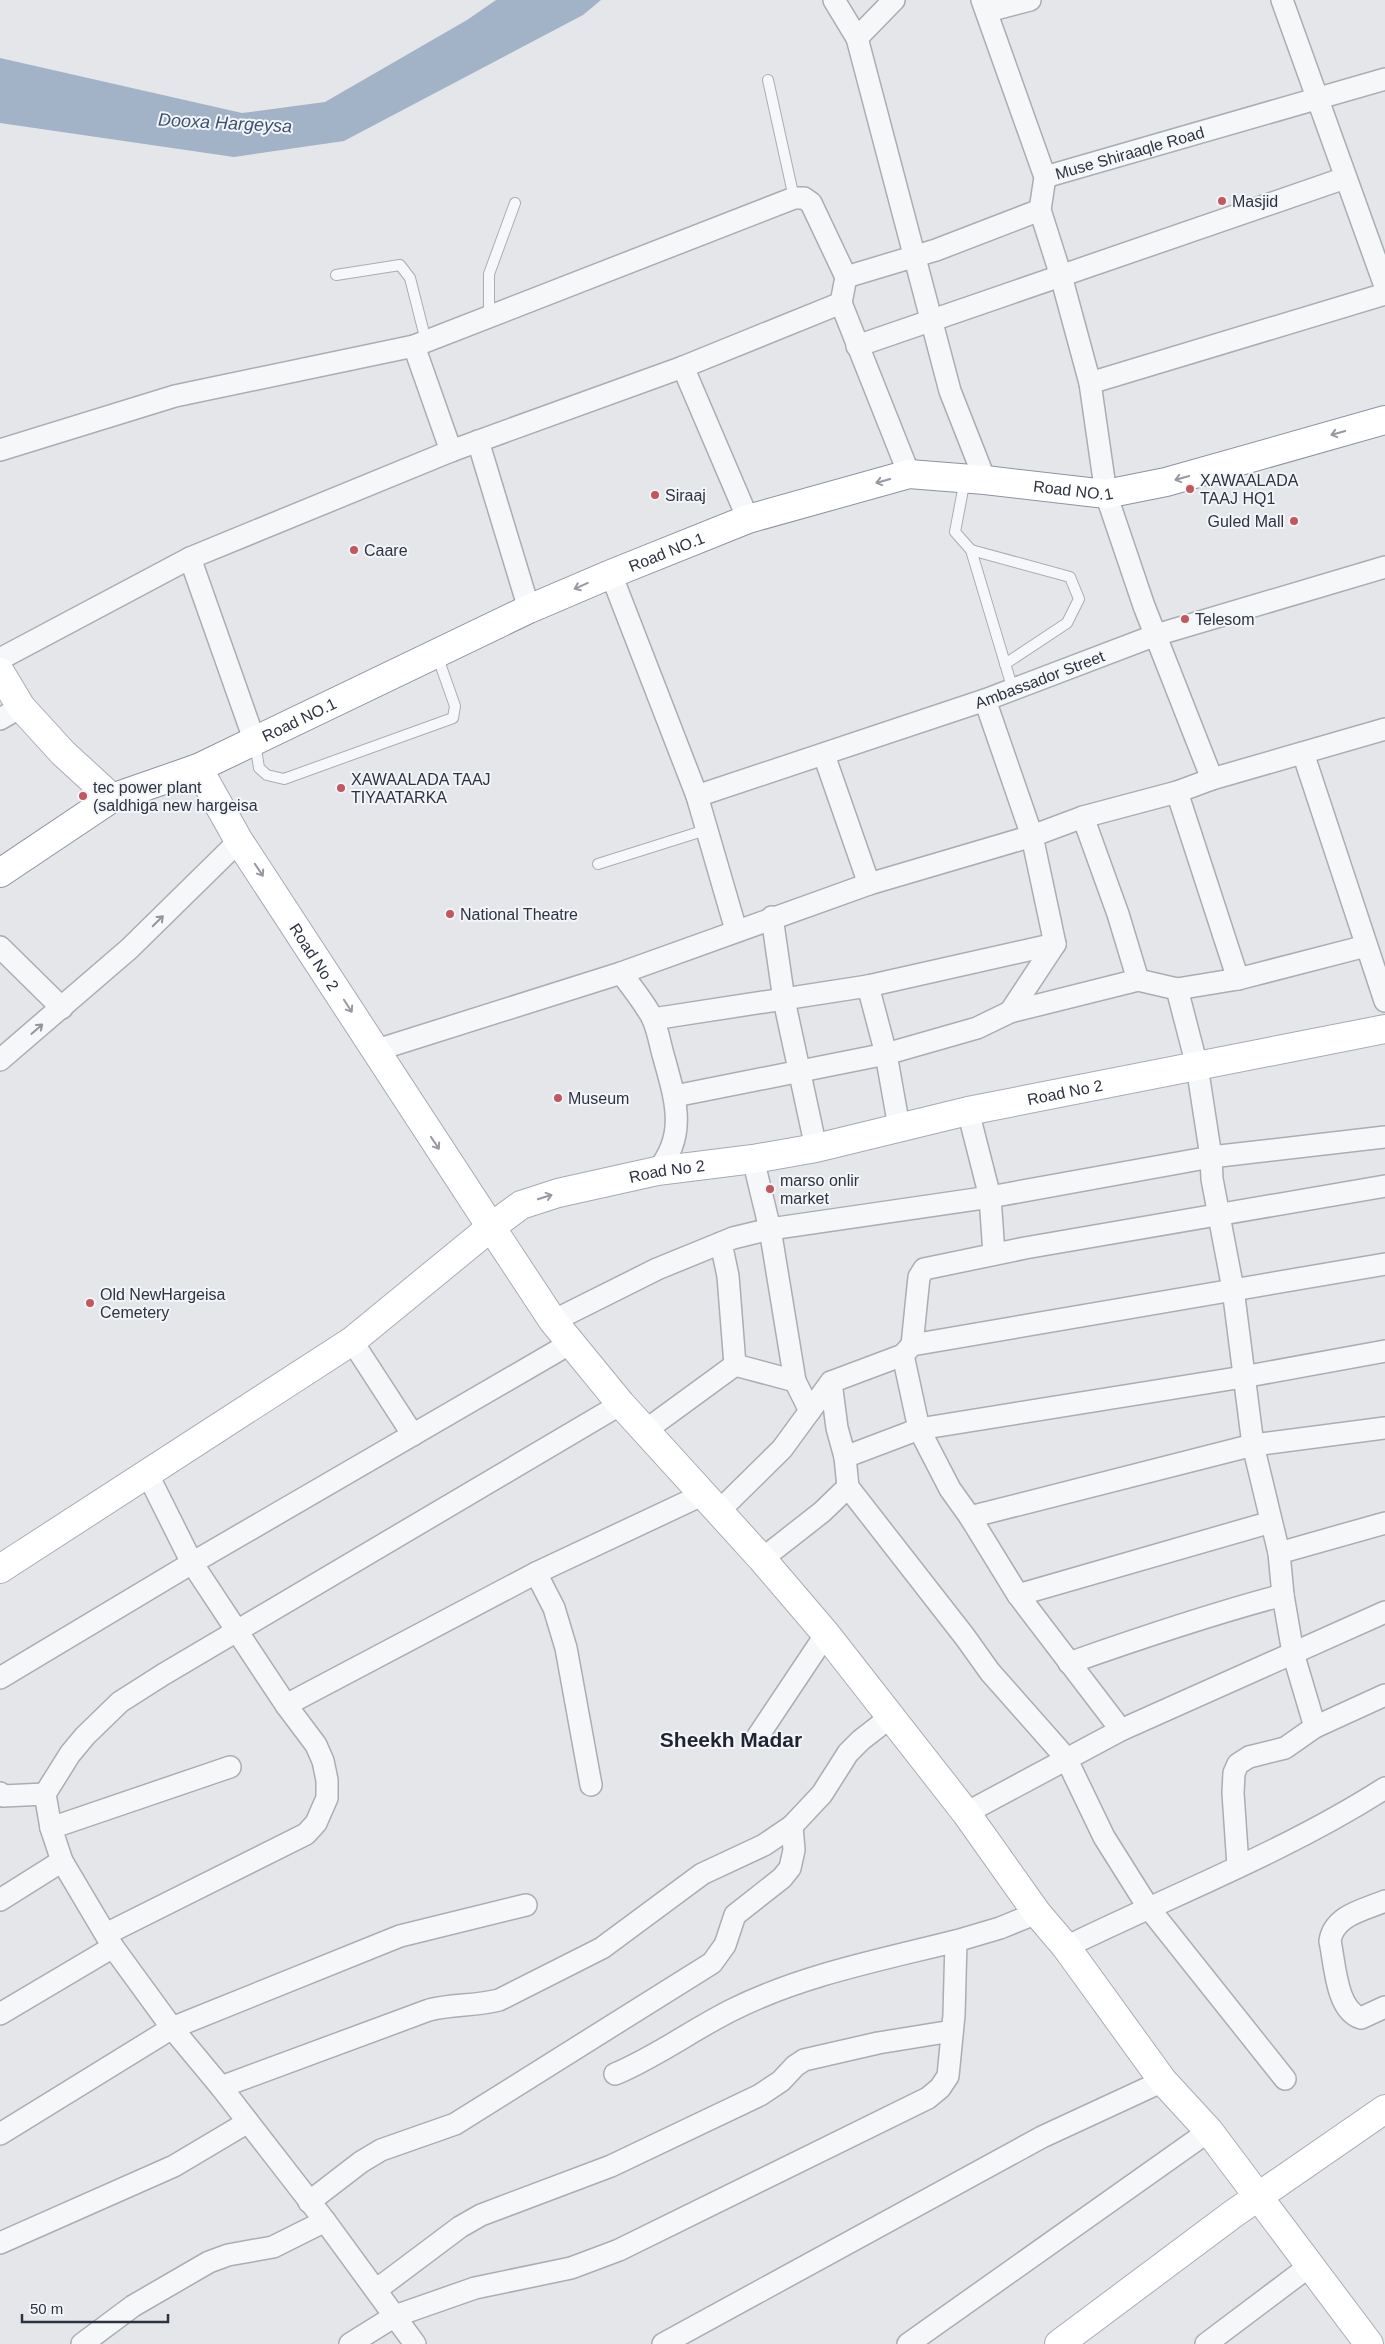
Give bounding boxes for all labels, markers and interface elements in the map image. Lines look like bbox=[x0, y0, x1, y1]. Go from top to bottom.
water label: Dooxa Hargeysa bbox=[158, 110, 292, 136]
street label: Muse Shiraaqle Road bbox=[1053, 124, 1206, 183]
place label: Masjid bbox=[1232, 193, 1278, 210]
marker: Masjid bbox=[1216, 195, 1228, 207]
one-way arrow bbox=[1331, 429, 1347, 439]
place label: XAWAALADA TAAJ HQ1 bbox=[1200, 472, 1299, 507]
one-way arrow bbox=[1174, 473, 1190, 483]
one-way arrow bbox=[876, 477, 892, 487]
street label: Road NO.1 bbox=[1032, 478, 1115, 503]
marker: XAWAALADA TAAJ HQ1 bbox=[1184, 483, 1196, 495]
place label: Siraaj bbox=[665, 487, 706, 504]
marker: Siraaj bbox=[649, 489, 661, 501]
place label: Guled Mall bbox=[1208, 513, 1284, 530]
marker: Guled Mall bbox=[1288, 515, 1300, 527]
street label: Road NO.1 bbox=[626, 529, 707, 575]
place label: Caare bbox=[364, 542, 408, 559]
marker: Caare bbox=[348, 544, 360, 556]
one-way arrow bbox=[574, 582, 589, 592]
place label: Telesom bbox=[1195, 611, 1255, 628]
marker: Telesom bbox=[1179, 613, 1191, 625]
street label: Ambassador Street bbox=[973, 647, 1107, 712]
street label: Road NO.1 bbox=[260, 695, 339, 745]
place label: XAWAALADA TAAJ TIYAATARKA bbox=[351, 771, 491, 806]
place label: tec power plant (saldhiga new hargeisa bbox=[93, 779, 258, 814]
marker: XAWAALADA TAAJ TIYAATARKA bbox=[335, 782, 347, 794]
marker: tec power plant (saldhiga new hargeisa bbox=[77, 790, 89, 802]
one-way arrow bbox=[253, 863, 264, 877]
place label: National Theatre bbox=[460, 906, 578, 923]
marker: National Theatre bbox=[444, 908, 456, 920]
one-way arrow bbox=[152, 915, 164, 927]
street label: Road No 2 bbox=[286, 920, 342, 994]
one-way arrow bbox=[344, 998, 354, 1012]
one-way arrow bbox=[31, 1023, 44, 1034]
street label: Road No 2 bbox=[1026, 1077, 1104, 1108]
place label: Museum bbox=[568, 1090, 629, 1107]
marker: Museum bbox=[552, 1092, 564, 1104]
one-way arrow bbox=[430, 1136, 440, 1150]
street label: Road No 2 bbox=[627, 1157, 706, 1186]
place label: marso onlir market bbox=[780, 1172, 860, 1207]
marker: marso onlir market bbox=[764, 1183, 776, 1195]
one-way arrow bbox=[536, 1192, 552, 1201]
place label: Old NewHargeisa Cemetery bbox=[100, 1286, 225, 1321]
marker: Old NewHargeisa Cemetery bbox=[84, 1297, 96, 1309]
district label: Sheekh Madar bbox=[660, 1728, 802, 1751]
scale bar bbox=[22, 2292, 169, 2324]
text: 50 m bbox=[30, 2300, 63, 2317]

